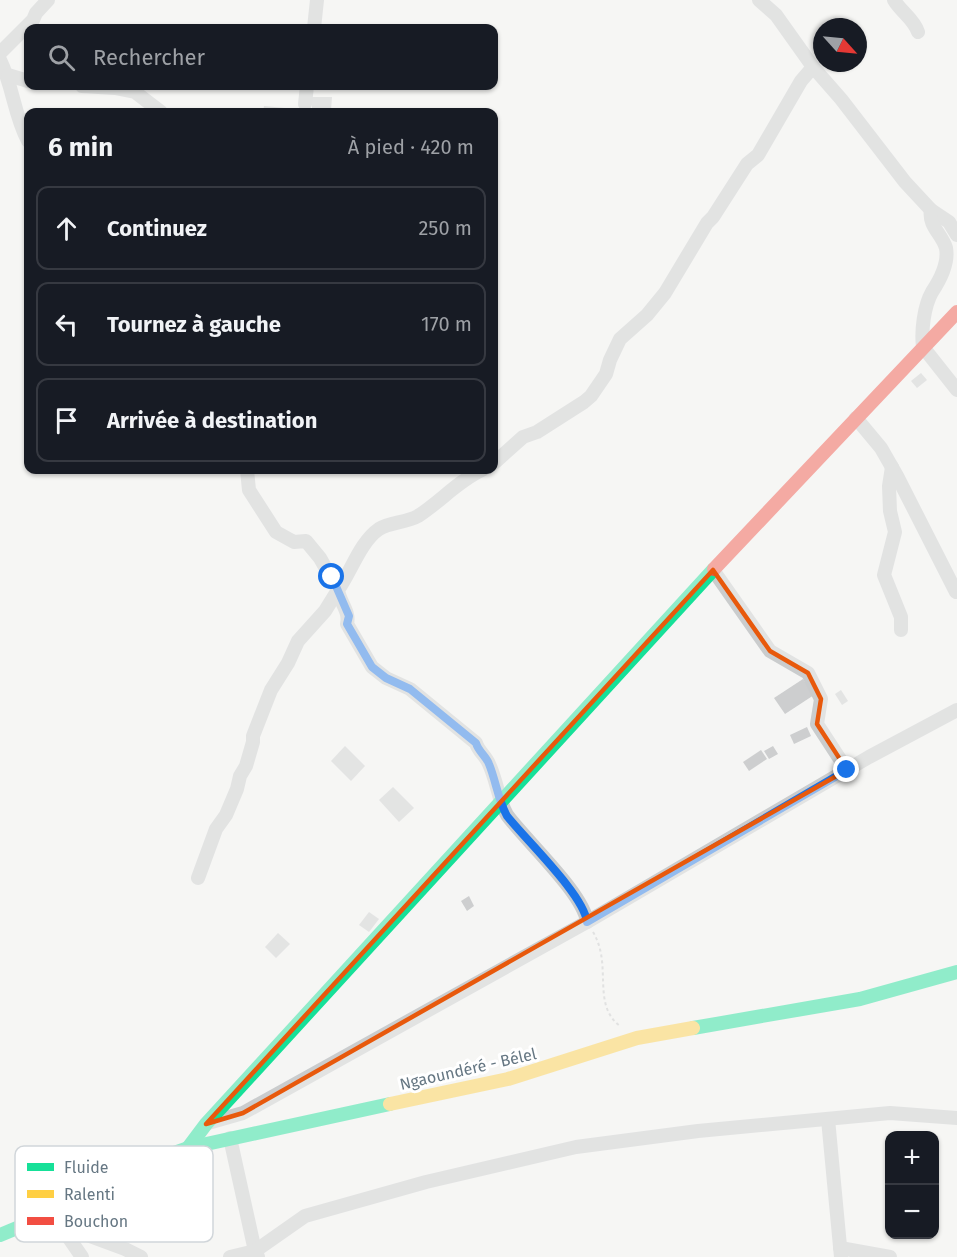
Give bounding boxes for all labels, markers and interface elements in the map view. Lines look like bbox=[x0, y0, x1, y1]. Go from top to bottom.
north arrow bbox=[813, 18, 867, 72]
search box bbox=[24, 24, 498, 90]
icon: search bbox=[45, 41, 78, 74]
text: Rechercher bbox=[93, 44, 205, 71]
text: 6 min bbox=[48, 132, 113, 163]
text: À pied · 420 m bbox=[348, 135, 474, 159]
icon: ahead bbox=[50, 212, 83, 245]
text: Continuez bbox=[107, 215, 207, 242]
text: 250 m bbox=[418, 216, 472, 240]
icon: left bbox=[50, 308, 83, 341]
text: Tournez à gauche bbox=[107, 311, 281, 338]
text: 170 m bbox=[421, 312, 472, 336]
icon: arrive bbox=[50, 404, 83, 437]
text: Arrivée à destination bbox=[107, 407, 317, 434]
route start bbox=[318, 563, 344, 589]
route end bbox=[833, 756, 859, 782]
street label: Ngaoundéré - Bélel bbox=[398, 1044, 539, 1094]
map controls bbox=[885, 1131, 939, 1239]
button: + bbox=[885, 1131, 939, 1185]
legend bbox=[15, 1146, 213, 1242]
text: Fluide bbox=[64, 1158, 109, 1177]
text: Ralenti bbox=[64, 1185, 115, 1204]
button: − bbox=[885, 1185, 939, 1239]
text: Bouchon bbox=[64, 1212, 128, 1231]

